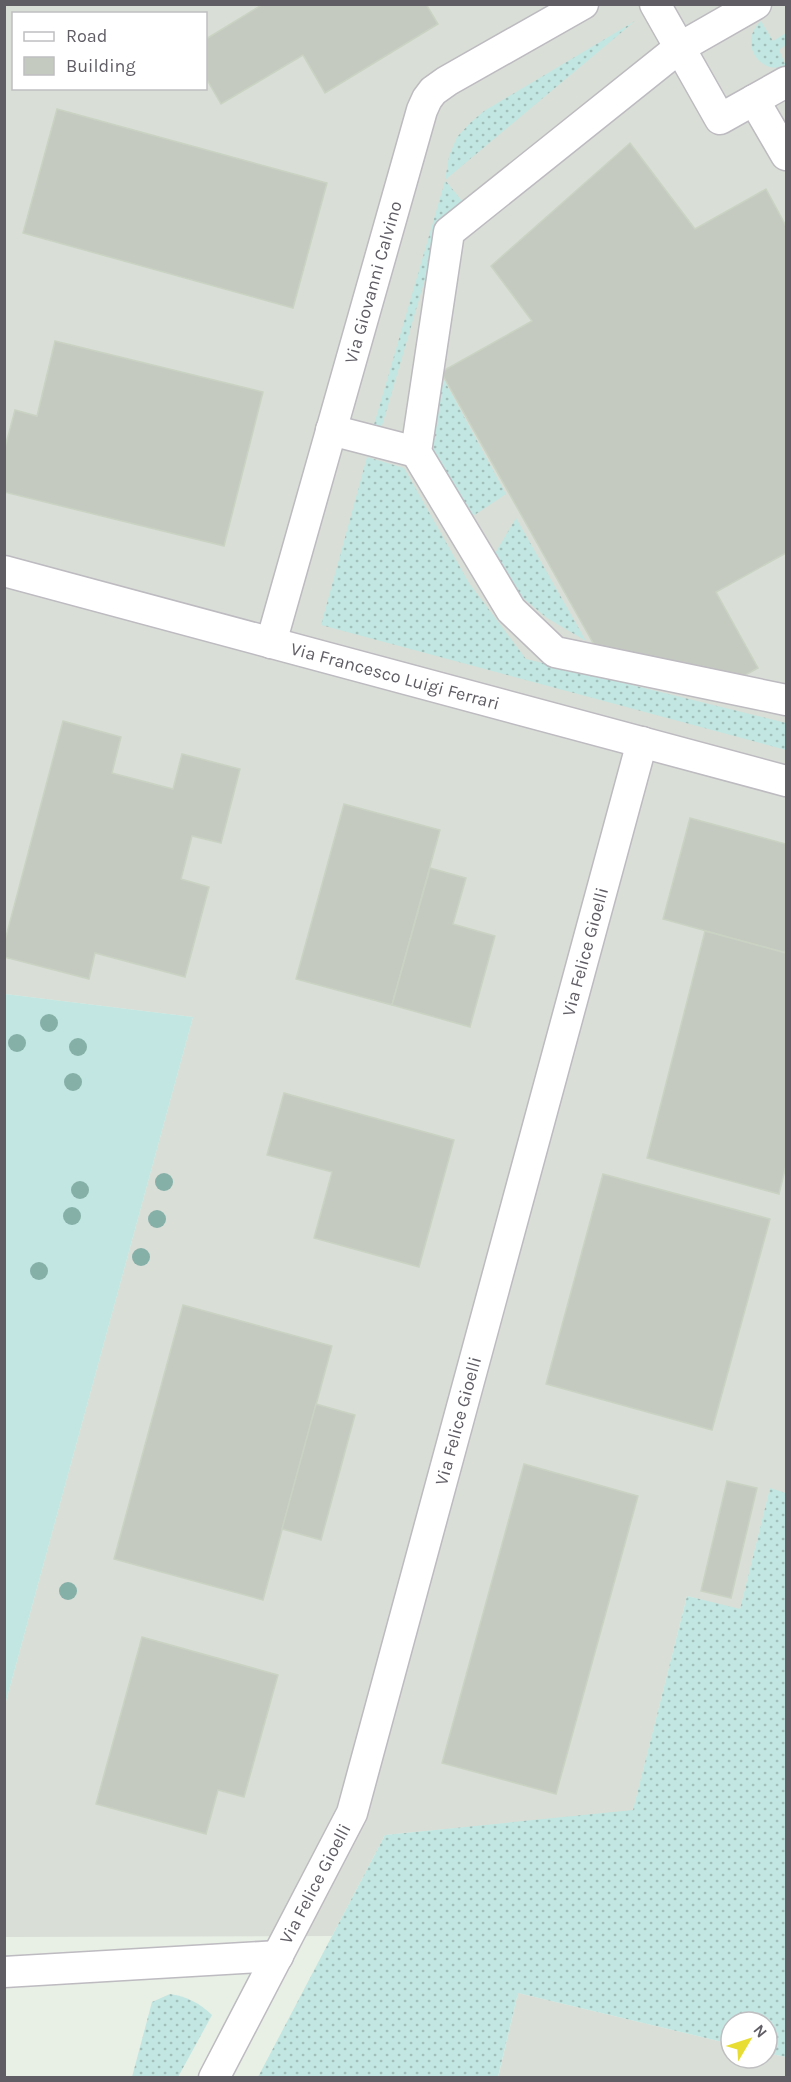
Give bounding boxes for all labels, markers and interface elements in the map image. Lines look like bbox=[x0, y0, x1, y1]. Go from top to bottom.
legend bbox=[12, 12, 207, 90]
text: Road bbox=[66, 25, 107, 47]
text: Building bbox=[66, 55, 136, 77]
street label: Via Giovanni Calvino bbox=[340, 198, 407, 366]
street label: Via Francesco Luigi Ferrari bbox=[288, 637, 502, 715]
street label: Via Felice Gioelli bbox=[557, 885, 613, 1019]
street label: Via Felice Gioelli bbox=[430, 1354, 486, 1488]
street label: Via Felice Gioelli bbox=[275, 1820, 356, 1948]
north arrow bbox=[719, 2010, 779, 2070]
text: N bbox=[749, 2020, 771, 2041]

